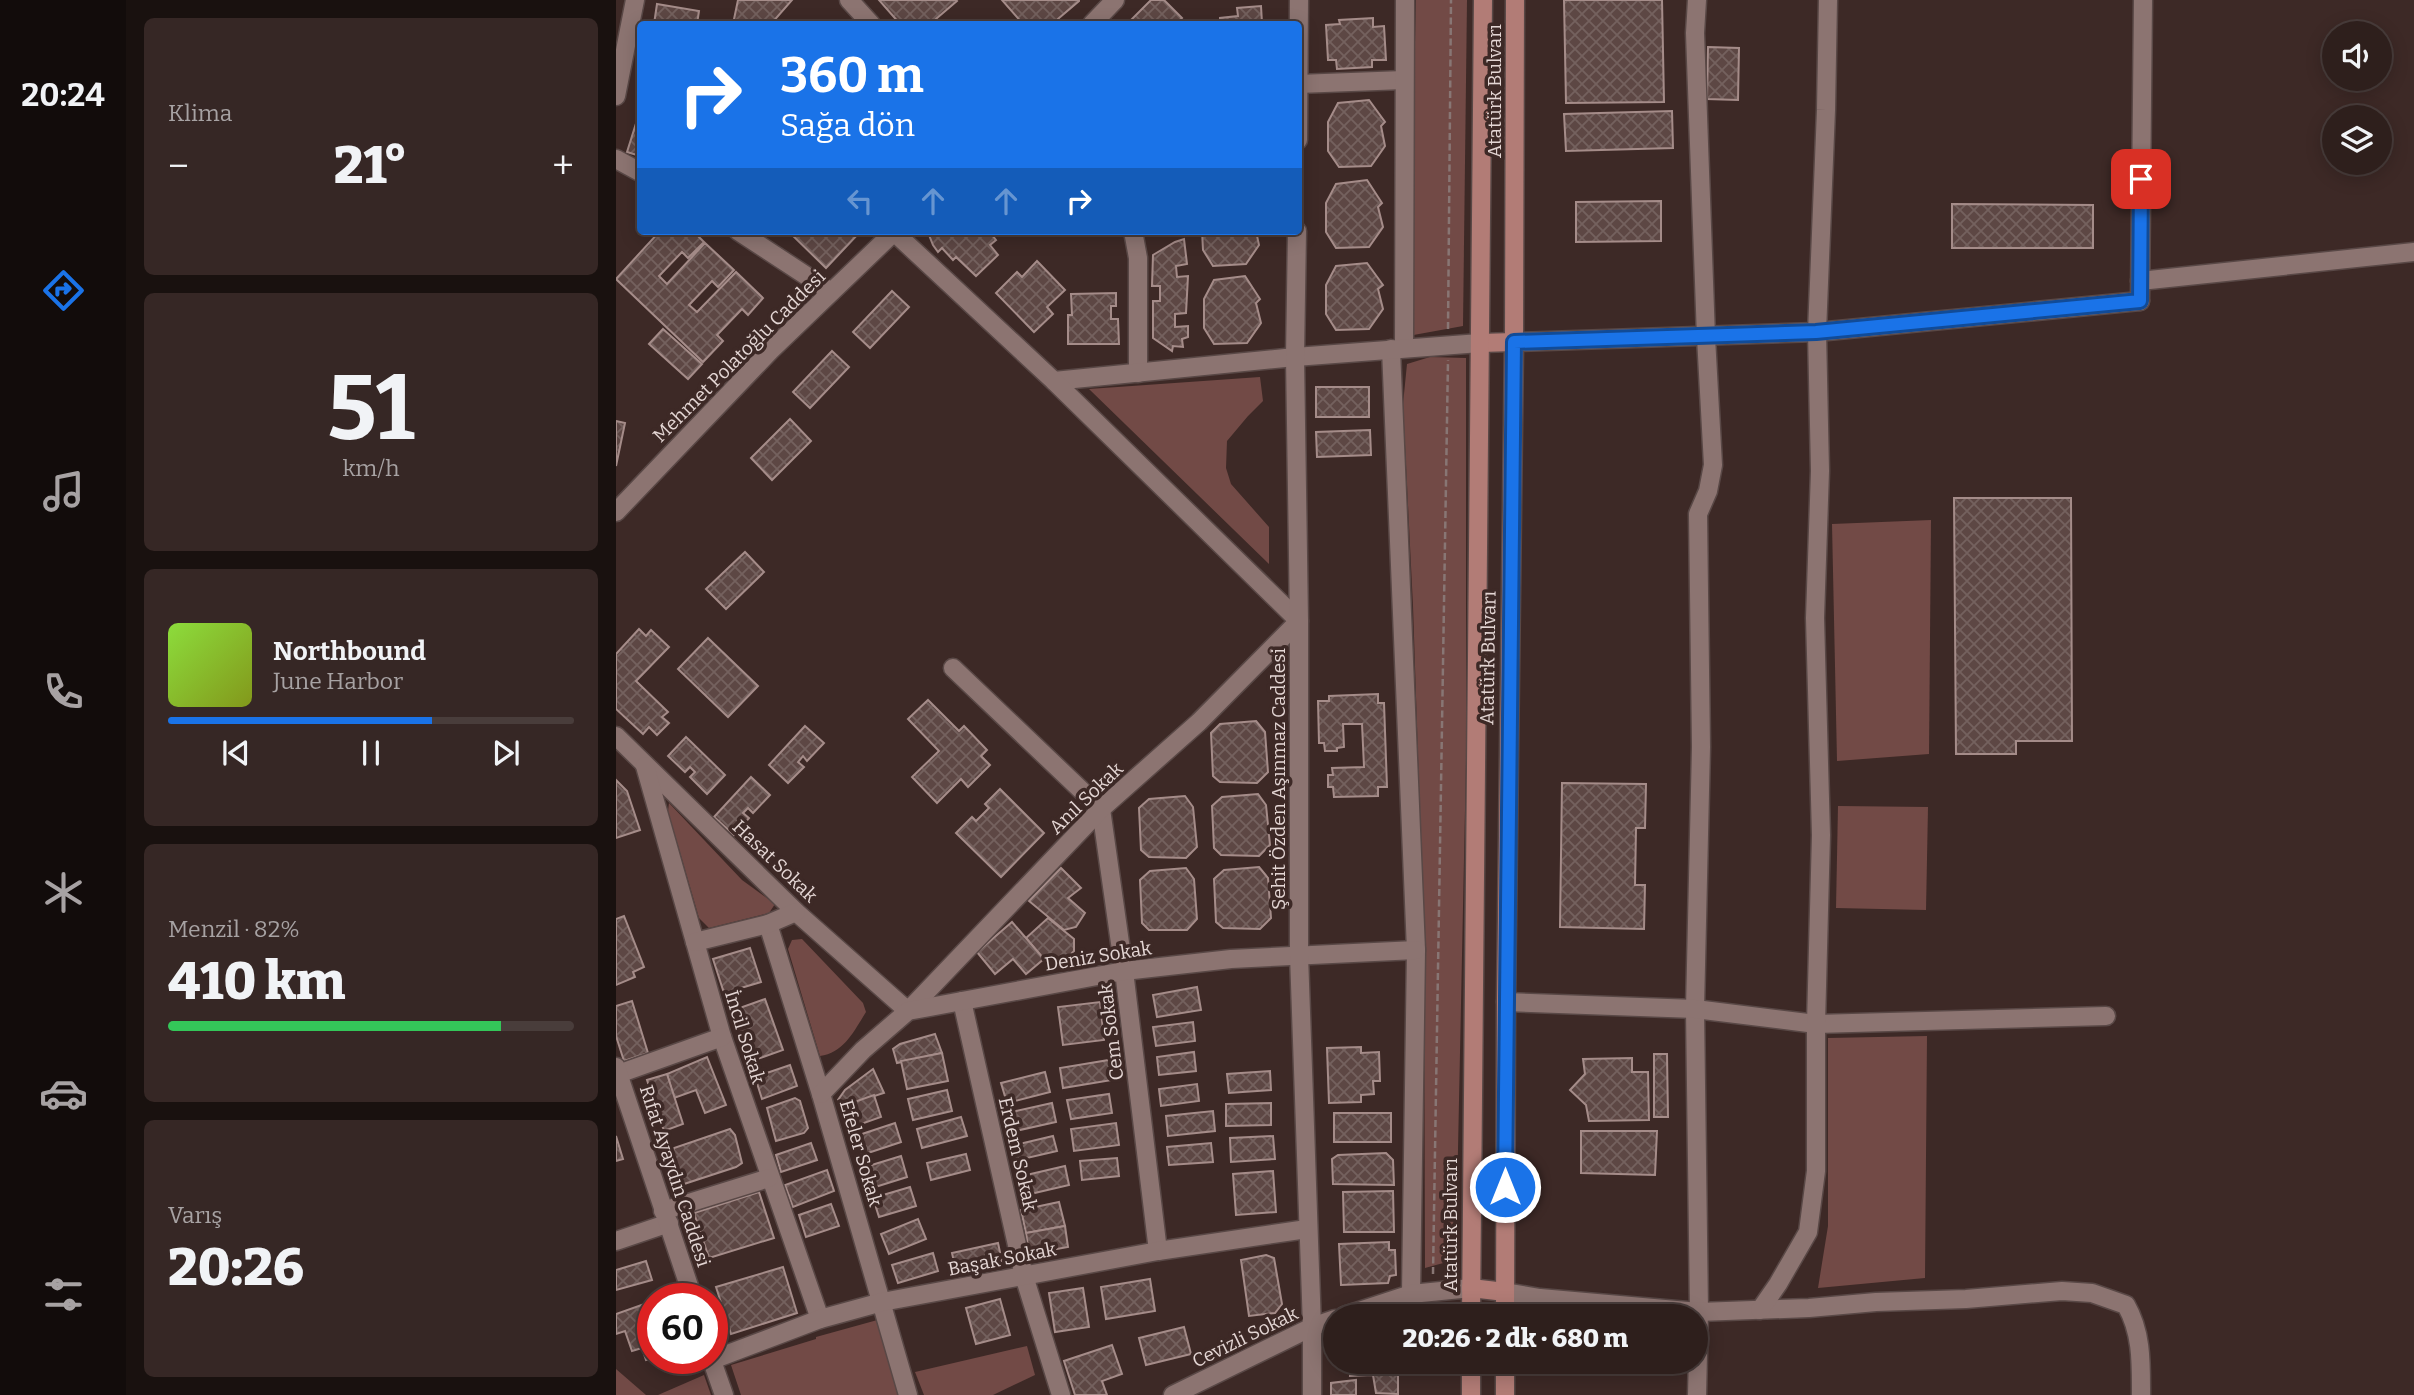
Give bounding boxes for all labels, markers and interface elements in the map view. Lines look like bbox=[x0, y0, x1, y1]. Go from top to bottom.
map controls bbox=[2322, 21, 2392, 175]
button: sound bbox=[2322, 21, 2392, 91]
street label: Atatürk Bulvarı bbox=[1483, 24, 1506, 158]
text: 360 m bbox=[780, 46, 924, 105]
icon: right bbox=[665, 49, 756, 140]
text: 20:24 bbox=[21, 76, 105, 114]
text: Klima bbox=[168, 99, 232, 127]
button: layers bbox=[2322, 105, 2392, 175]
text: Sağa dön bbox=[780, 106, 915, 144]
text: 21° bbox=[334, 134, 407, 197]
text: − bbox=[168, 143, 189, 189]
text: + bbox=[552, 143, 574, 189]
pin bbox=[2111, 149, 2171, 209]
icon: arrive bbox=[2122, 160, 2160, 198]
icon: left bbox=[841, 182, 879, 220]
icon: ahead bbox=[914, 182, 952, 220]
icon: ahead bbox=[987, 182, 1025, 220]
icon: right bbox=[1060, 182, 1098, 220]
street label: Mehmet Polatoğlu Caddesi bbox=[648, 265, 830, 447]
icon: directions bbox=[39, 266, 88, 315]
text: 51 bbox=[327, 354, 415, 463]
text: km/h bbox=[343, 454, 399, 482]
icon: music bbox=[39, 467, 88, 516]
street label: Atatürk Bulvarı bbox=[1475, 591, 1501, 725]
text: Northbound bbox=[273, 636, 426, 667]
street label: Şehit Özden Aşınmaz Caddesi bbox=[1267, 648, 1290, 910]
icon: phone bbox=[39, 667, 88, 716]
text: June Harbor bbox=[273, 667, 403, 695]
icon: previous bbox=[217, 734, 255, 772]
icon: pause bbox=[352, 734, 390, 772]
icon: next bbox=[487, 734, 525, 772]
street label: Anıl Sokak bbox=[1044, 757, 1128, 839]
street label: Hasat Sokak bbox=[728, 815, 822, 907]
icon: climate bbox=[39, 868, 88, 917]
text: Menzil · 82% bbox=[168, 915, 300, 943]
street label: Deniz Sokak bbox=[1043, 936, 1153, 976]
text: 410 km bbox=[168, 950, 346, 1013]
street label: Cem Sokak bbox=[1094, 982, 1128, 1082]
street label: İncil Sokak bbox=[720, 987, 770, 1087]
icon: car bbox=[39, 1069, 88, 1118]
street label: Rıfat Ayaydın Caddesi bbox=[635, 1082, 715, 1270]
street label: Erdem Sokak bbox=[994, 1095, 1042, 1214]
street label: Efeler Sokak bbox=[835, 1097, 887, 1209]
position arrow bbox=[1468, 1150, 1542, 1224]
street label: Atatürk Bulvarı bbox=[1439, 1158, 1462, 1292]
text: Varış bbox=[168, 1201, 223, 1229]
text: 20:26 bbox=[168, 1236, 304, 1299]
street label: Başak Sokak bbox=[946, 1237, 1058, 1281]
icon: filters bbox=[39, 1270, 88, 1319]
speed limit sign: 60 bbox=[637, 1283, 728, 1374]
street label: Cevizli Sokak bbox=[1188, 1301, 1302, 1373]
text: 20:26 · 2 dk · 680 m bbox=[1403, 1323, 1628, 1354]

